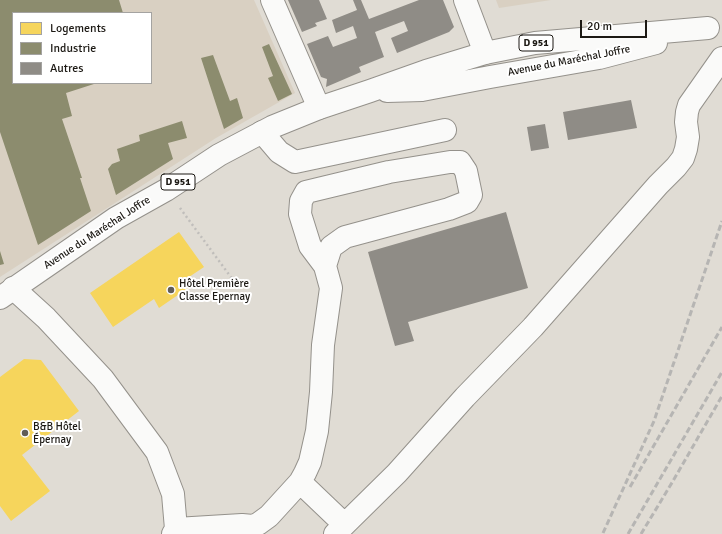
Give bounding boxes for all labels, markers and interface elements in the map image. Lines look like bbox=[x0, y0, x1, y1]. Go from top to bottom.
legend bbox=[12, 12, 152, 84]
scale bar bbox=[582, 12, 649, 38]
text: 20 m bbox=[587, 19, 612, 34]
text: Logements bbox=[50, 21, 106, 36]
road number: D 951 bbox=[519, 35, 553, 51]
text: Industrie bbox=[50, 41, 96, 56]
street label: Avenue du Maréchal Joffre bbox=[507, 43, 631, 79]
text: Autres bbox=[50, 61, 83, 76]
road number: D 951 bbox=[161, 174, 195, 190]
street label: Avenue du Maréchal Joffre bbox=[41, 194, 153, 272]
place label: Hôtel Première Classe Epernay bbox=[179, 277, 250, 303]
marker: Hôtel Première Classe Epernay bbox=[166, 285, 176, 295]
place label: B&B Hôtel Épernay bbox=[33, 420, 81, 446]
marker: B&B Hôtel Épernay bbox=[20, 428, 30, 438]

